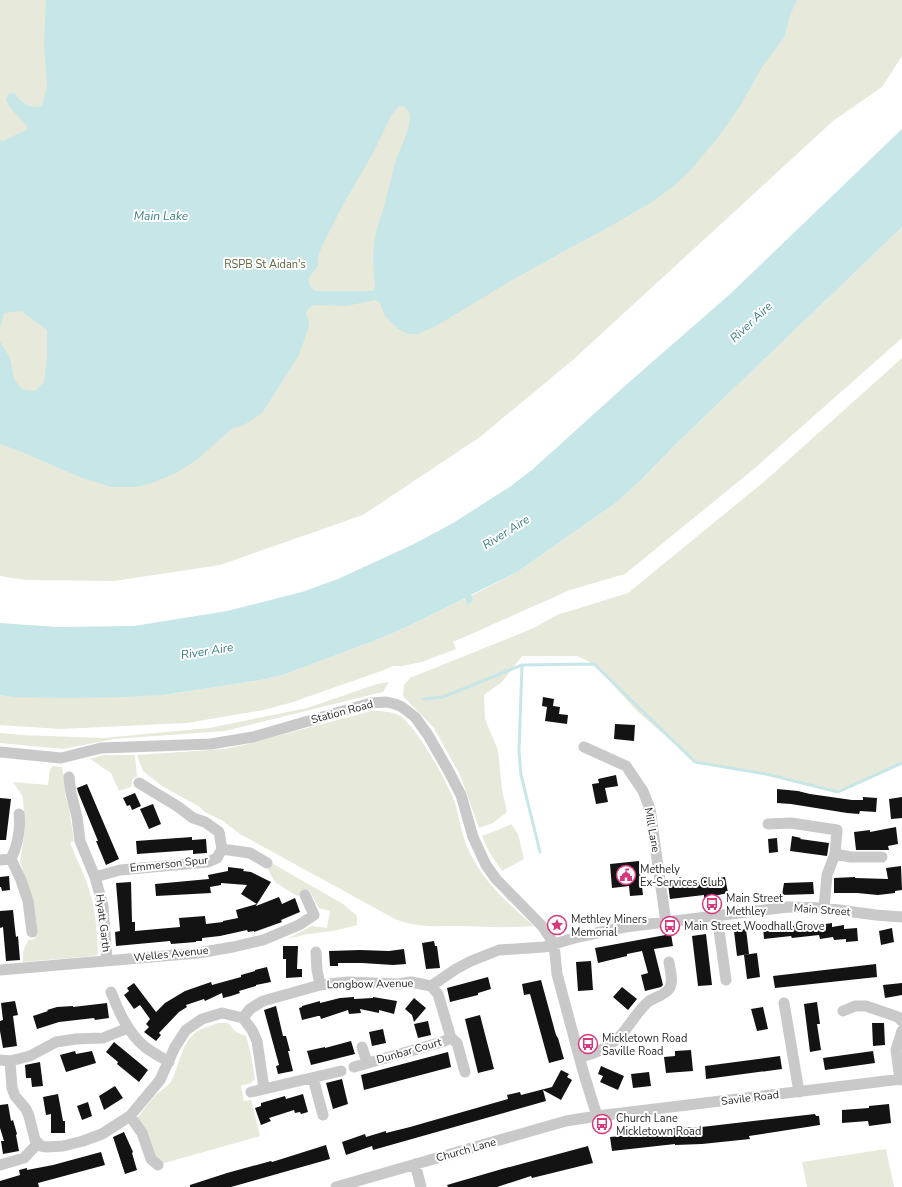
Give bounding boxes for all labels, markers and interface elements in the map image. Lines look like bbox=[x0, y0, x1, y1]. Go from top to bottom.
water label: Main Lake bbox=[134, 208, 189, 224]
park label: RSPB St Aidan's bbox=[224, 257, 306, 272]
water label: River Aire bbox=[726, 298, 776, 346]
water label: River Aire bbox=[479, 511, 533, 553]
water label: River Aire bbox=[180, 639, 235, 663]
street label: Station Road bbox=[309, 697, 375, 727]
street label: Mill Lane bbox=[641, 806, 663, 854]
street label: Emmerson Spur bbox=[129, 852, 209, 876]
place label: Methely Ex-Services Club bbox=[640, 862, 724, 890]
public building icon: Methely Ex-Services Club bbox=[615, 864, 637, 886]
place label: Main Street Methley bbox=[726, 891, 783, 919]
street label: Hyatt Garth bbox=[92, 893, 114, 953]
bus stop icon: Main Street Methley bbox=[701, 893, 723, 915]
street label: Main Street bbox=[793, 901, 851, 919]
place label: Methley Miners Memorial bbox=[571, 912, 647, 940]
place icon: Methley Miners Memorial bbox=[546, 914, 568, 936]
bus stop icon: Main Street Woodhall Grove bbox=[659, 915, 681, 937]
place label: Main Street Woodhall Grove bbox=[684, 919, 825, 934]
street label: Welles Avenue bbox=[133, 943, 209, 965]
street label: Longbow Avenue bbox=[327, 976, 414, 992]
place label: Mickletown Road Saville Road bbox=[602, 1031, 687, 1059]
bus stop icon: Mickletown Road Saville Road bbox=[577, 1033, 599, 1055]
street label: Dunbar Court bbox=[375, 1035, 443, 1067]
street label: Savile Road bbox=[720, 1087, 780, 1109]
place label: Church Lane Mickletown Road bbox=[616, 1111, 701, 1139]
bus stop icon: Church Lane Mickletown Road bbox=[591, 1113, 613, 1135]
street label: Church Lane bbox=[434, 1134, 498, 1166]

